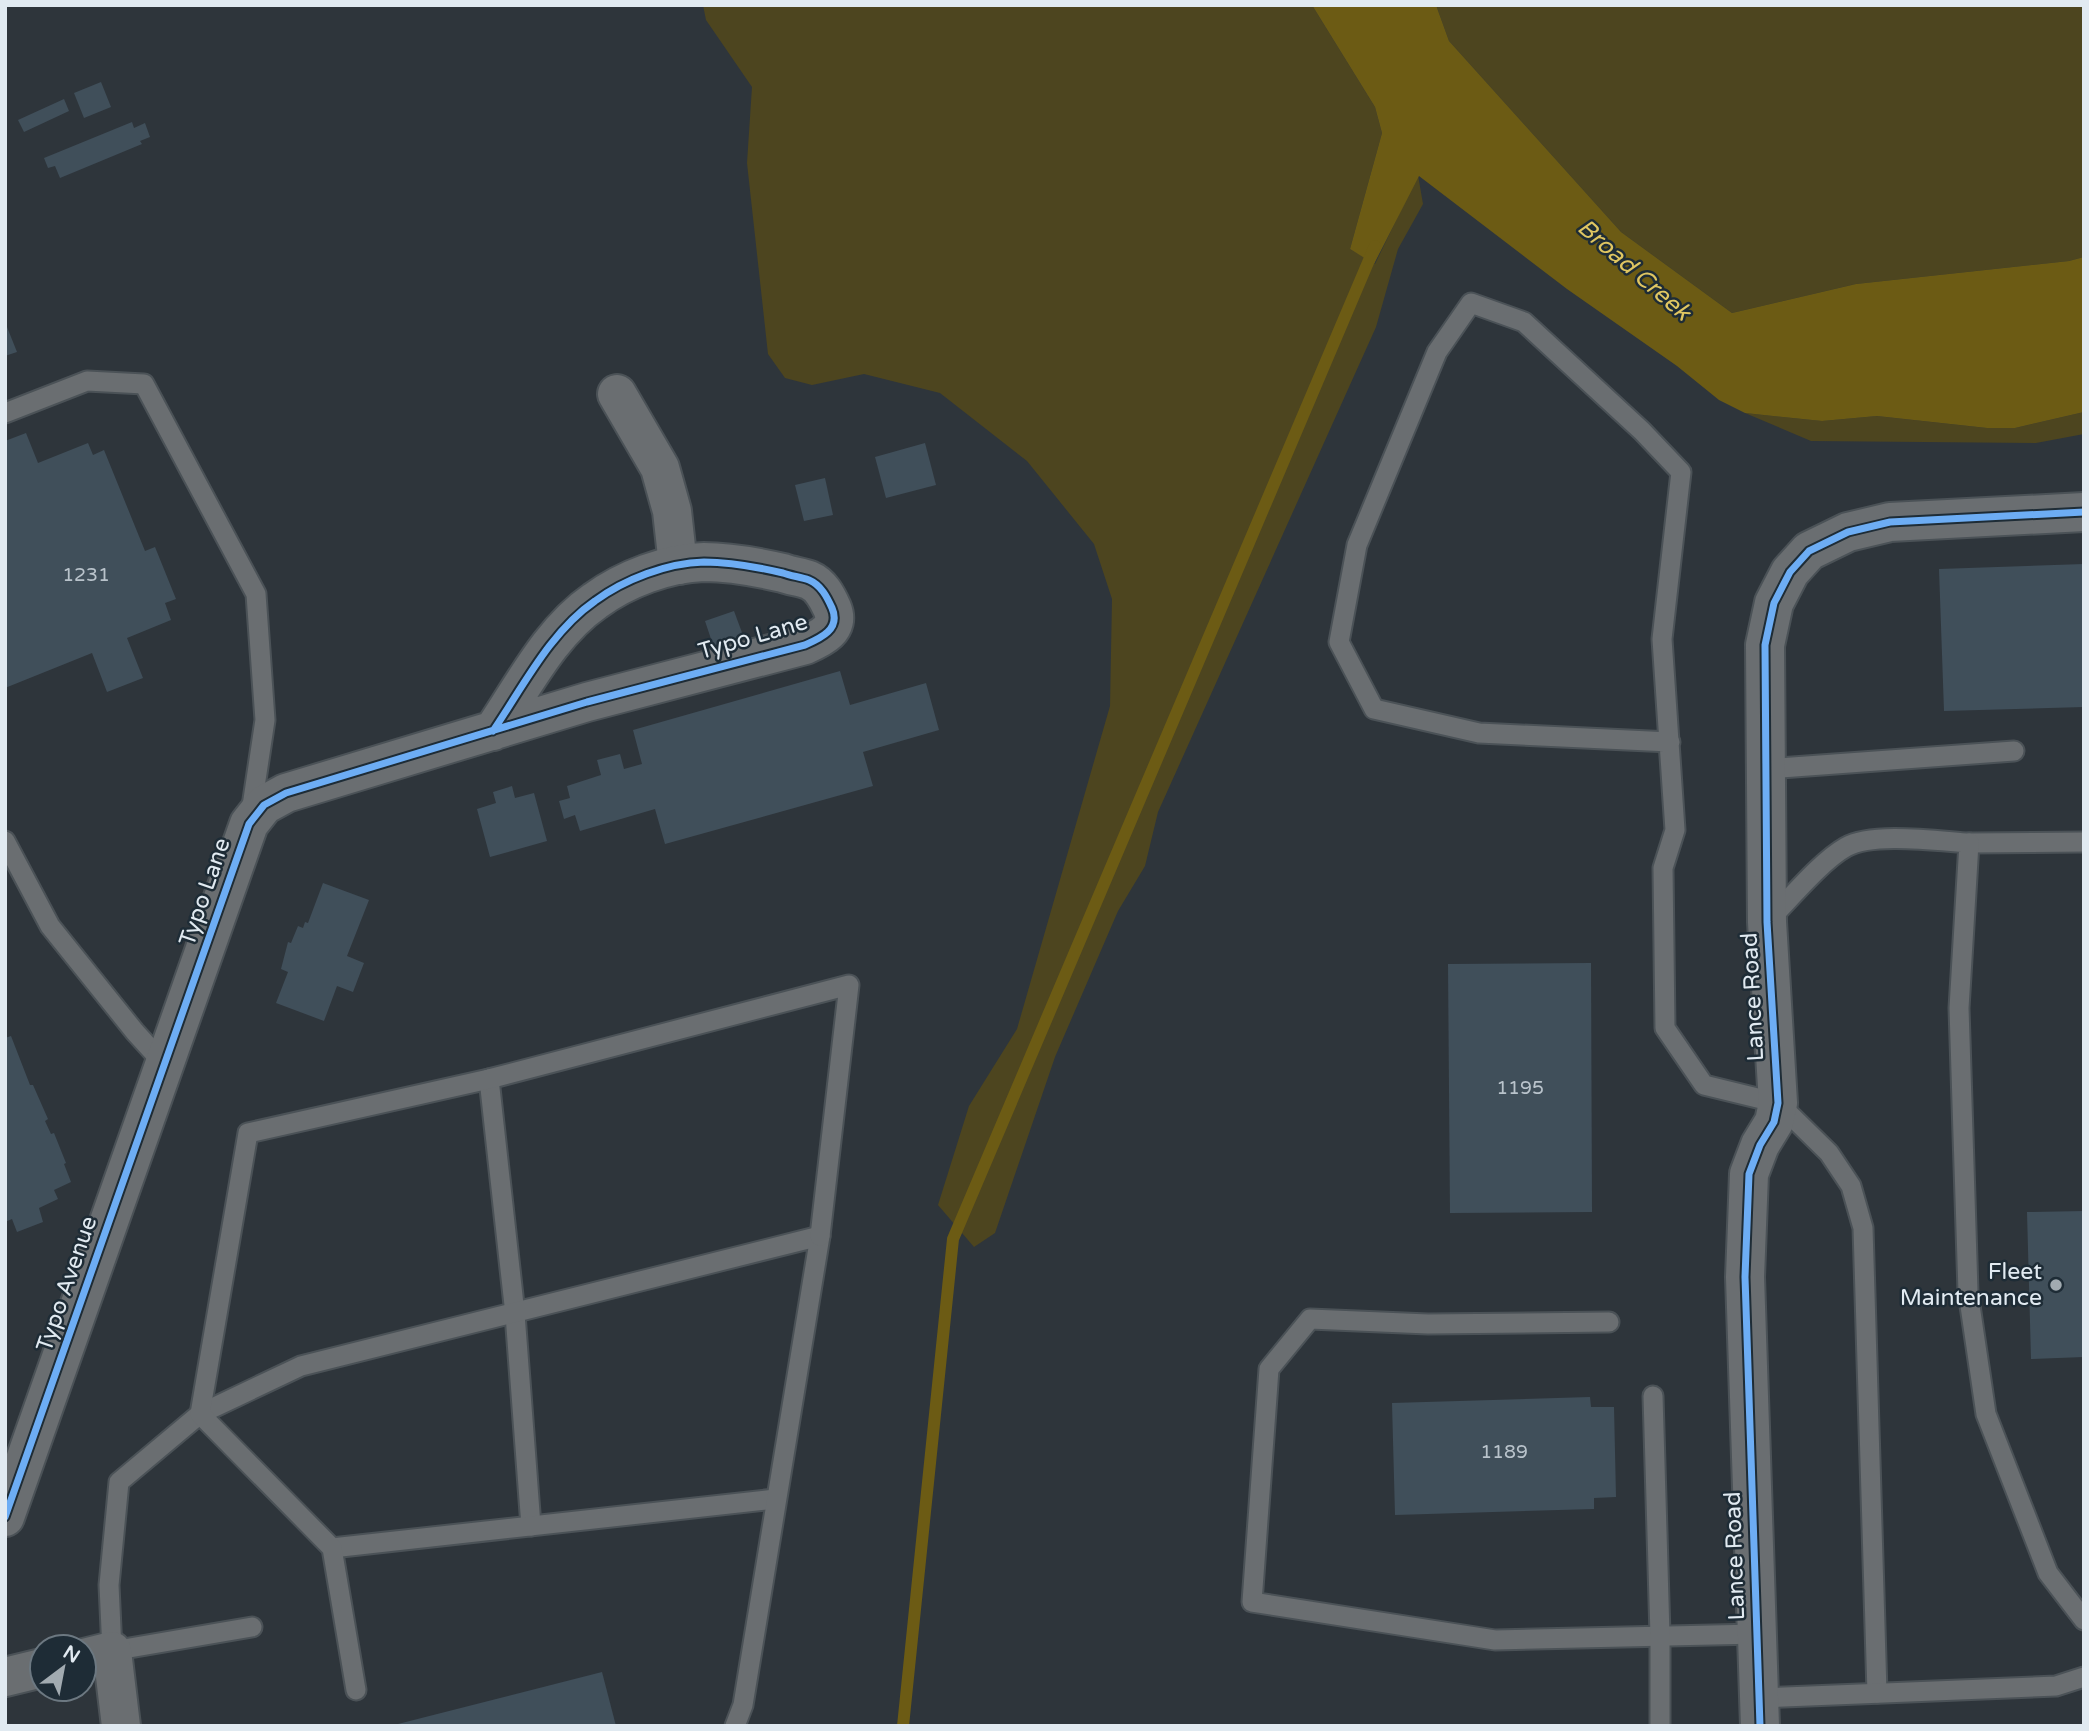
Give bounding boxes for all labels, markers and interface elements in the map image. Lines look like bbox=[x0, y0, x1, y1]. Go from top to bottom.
water label: Broad Creek bbox=[1572, 213, 1698, 328]
house number: 1231 bbox=[62, 564, 110, 586]
street label: Typo Lane bbox=[695, 608, 811, 666]
street label: Typo Lane bbox=[173, 834, 237, 950]
street label: Lance Road bbox=[1736, 932, 1770, 1062]
house number: 1195 bbox=[1496, 1077, 1544, 1099]
street label: Typo Avenue bbox=[31, 1213, 103, 1355]
place label: Fleet Maintenance bbox=[1900, 1258, 2042, 1312]
marker: Fleet Maintenance bbox=[2048, 1277, 2064, 1293]
house number: 1189 bbox=[1480, 1441, 1528, 1463]
street label: Lance Road bbox=[1719, 1491, 1751, 1621]
north arrow bbox=[28, 1633, 98, 1703]
text: N bbox=[59, 1641, 84, 1668]

